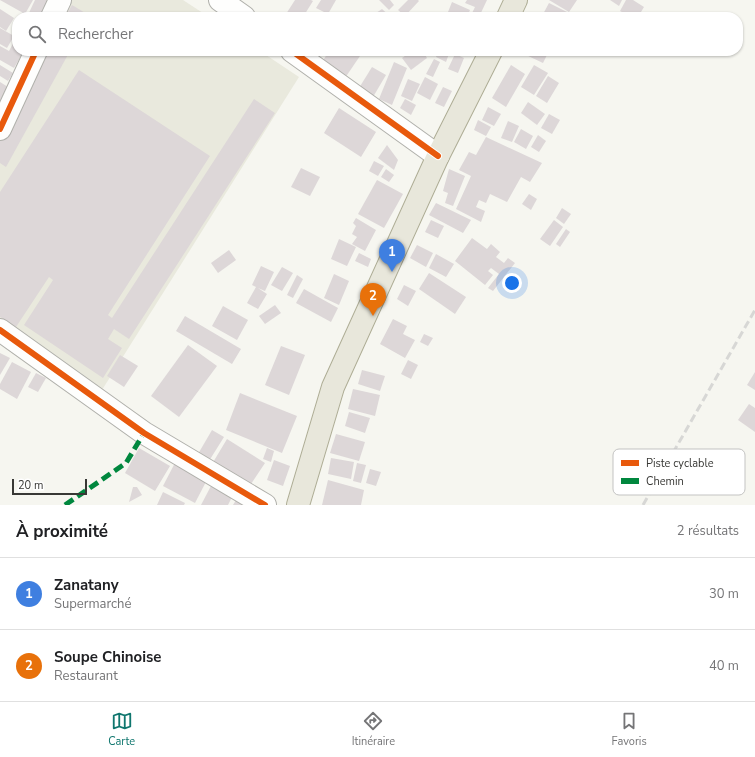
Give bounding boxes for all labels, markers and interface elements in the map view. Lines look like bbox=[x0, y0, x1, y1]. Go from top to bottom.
search box bbox=[12, 12, 743, 56]
icon: search bbox=[26, 23, 48, 45]
text: Rechercher bbox=[58, 24, 133, 44]
pin: 1 bbox=[379, 239, 405, 272]
your location bbox=[502, 273, 522, 293]
pin: 2 bbox=[360, 283, 386, 316]
legend bbox=[613, 449, 745, 495]
text: Piste cyclable bbox=[646, 456, 714, 471]
text: Chemin bbox=[646, 474, 684, 489]
scale bar bbox=[12, 477, 87, 496]
text: 20 m bbox=[18, 478, 43, 493]
text: À proximité bbox=[16, 520, 108, 543]
text: 2 résultats bbox=[677, 522, 739, 540]
text: Zanatany bbox=[54, 575, 119, 595]
text: 1 bbox=[25, 585, 33, 603]
text: 30 m bbox=[709, 585, 739, 603]
text: Supermarché bbox=[54, 595, 131, 613]
text: Soupe Chinoise bbox=[54, 647, 161, 667]
text: 2 bbox=[25, 657, 33, 675]
text: 40 m bbox=[709, 657, 739, 675]
text: Restaurant bbox=[54, 667, 118, 685]
tab: Carte bbox=[108, 710, 135, 749]
tab: Itinéraire bbox=[352, 710, 395, 749]
tab: Favoris bbox=[612, 710, 647, 749]

